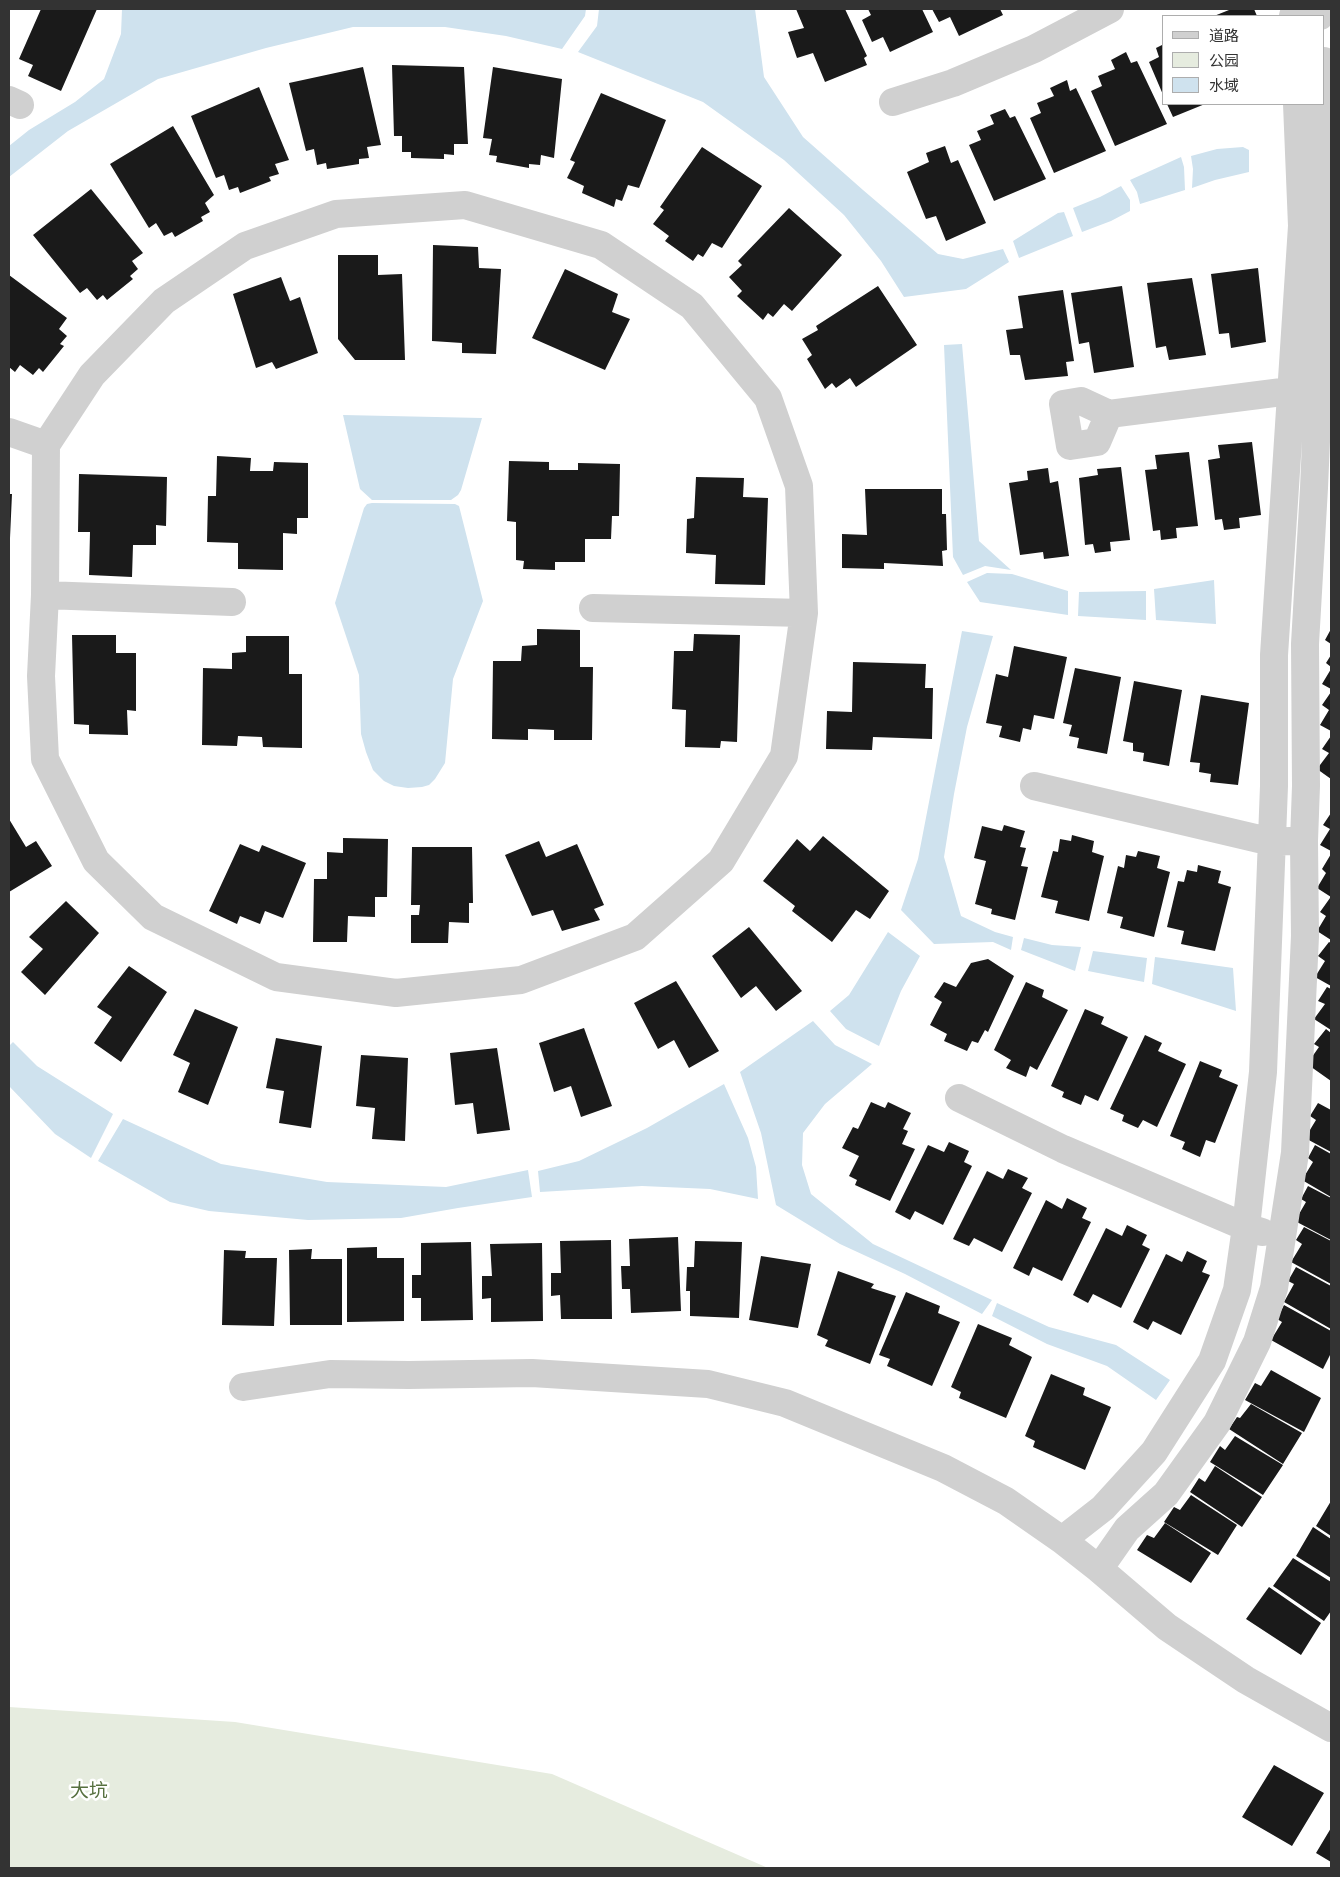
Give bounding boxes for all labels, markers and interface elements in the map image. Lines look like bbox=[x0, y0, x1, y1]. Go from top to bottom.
legend bbox=[1162, 15, 1325, 105]
text: 道路 bbox=[1209, 26, 1239, 45]
text: 公园 bbox=[1209, 51, 1239, 70]
text: 水域 bbox=[1209, 76, 1239, 95]
park label: 大坑 bbox=[70, 1780, 108, 1802]

